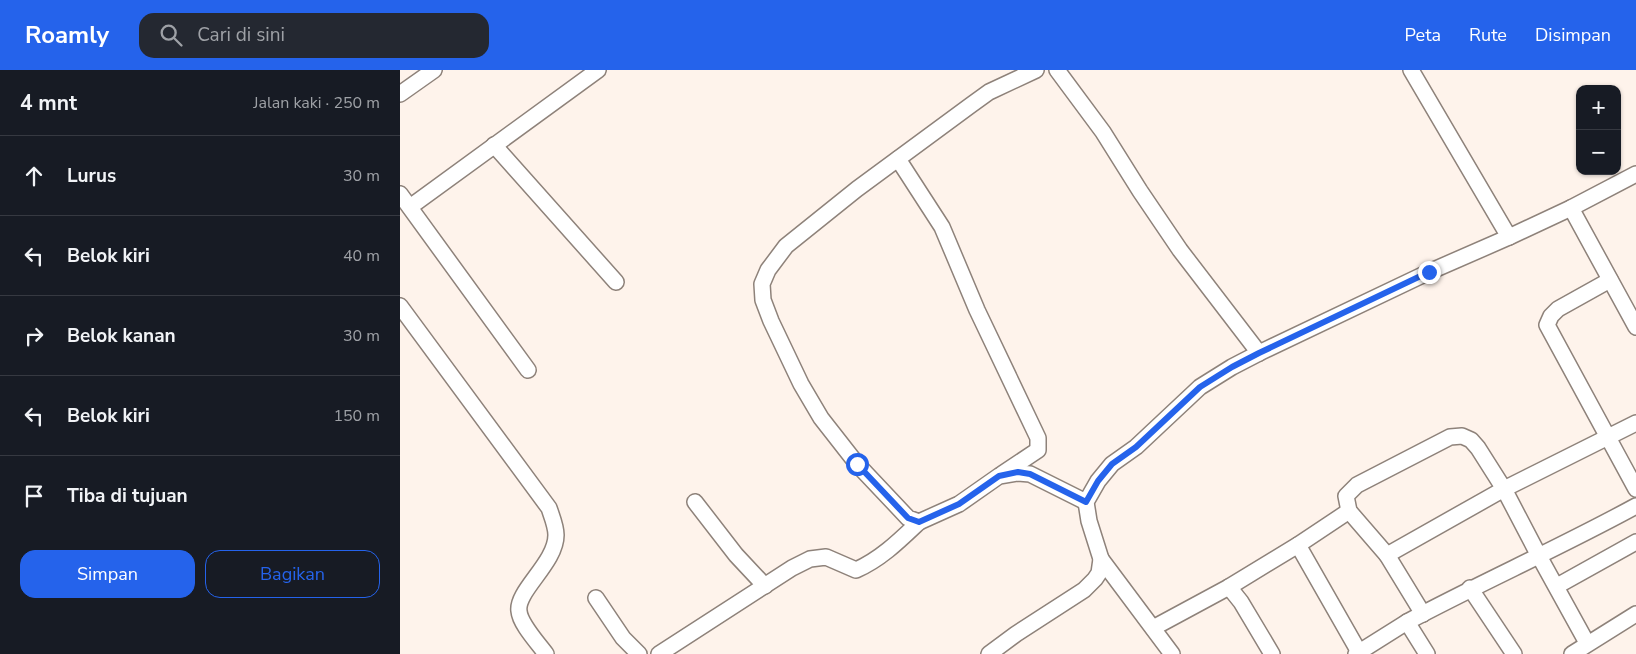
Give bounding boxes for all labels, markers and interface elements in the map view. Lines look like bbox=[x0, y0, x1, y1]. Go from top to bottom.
search box bbox=[139, 13, 489, 58]
text: Roamly bbox=[25, 19, 109, 51]
icon: search bbox=[157, 21, 185, 49]
text: Cari di sini bbox=[197, 22, 285, 48]
text: Peta bbox=[1405, 23, 1441, 47]
text: Rute bbox=[1469, 23, 1507, 47]
text: Disimpan bbox=[1535, 23, 1611, 47]
map controls bbox=[1576, 85, 1621, 175]
button: + bbox=[1576, 85, 1621, 130]
text: 4 mnt bbox=[20, 89, 77, 117]
text: Jalan kaki · 250 m bbox=[253, 92, 380, 114]
button: − bbox=[1576, 130, 1621, 175]
icon: ahead bbox=[20, 162, 48, 190]
text: Lurus bbox=[67, 163, 116, 189]
text: 30 m bbox=[343, 165, 380, 187]
icon: left bbox=[20, 242, 48, 270]
text: Belok kiri bbox=[67, 243, 150, 269]
text: 40 m bbox=[343, 245, 380, 267]
route end bbox=[1418, 261, 1441, 284]
icon: right bbox=[20, 322, 48, 350]
text: Belok kanan bbox=[67, 323, 176, 349]
text: 30 m bbox=[343, 325, 380, 347]
icon: left bbox=[20, 402, 48, 430]
text: Belok kiri bbox=[67, 403, 150, 429]
text: 150 m bbox=[333, 405, 380, 427]
route start bbox=[846, 453, 869, 476]
icon: arrive bbox=[20, 482, 48, 510]
text: Tiba di tujuan bbox=[67, 483, 188, 509]
button: Simpan bbox=[20, 550, 195, 598]
button: Bagikan bbox=[205, 550, 380, 598]

